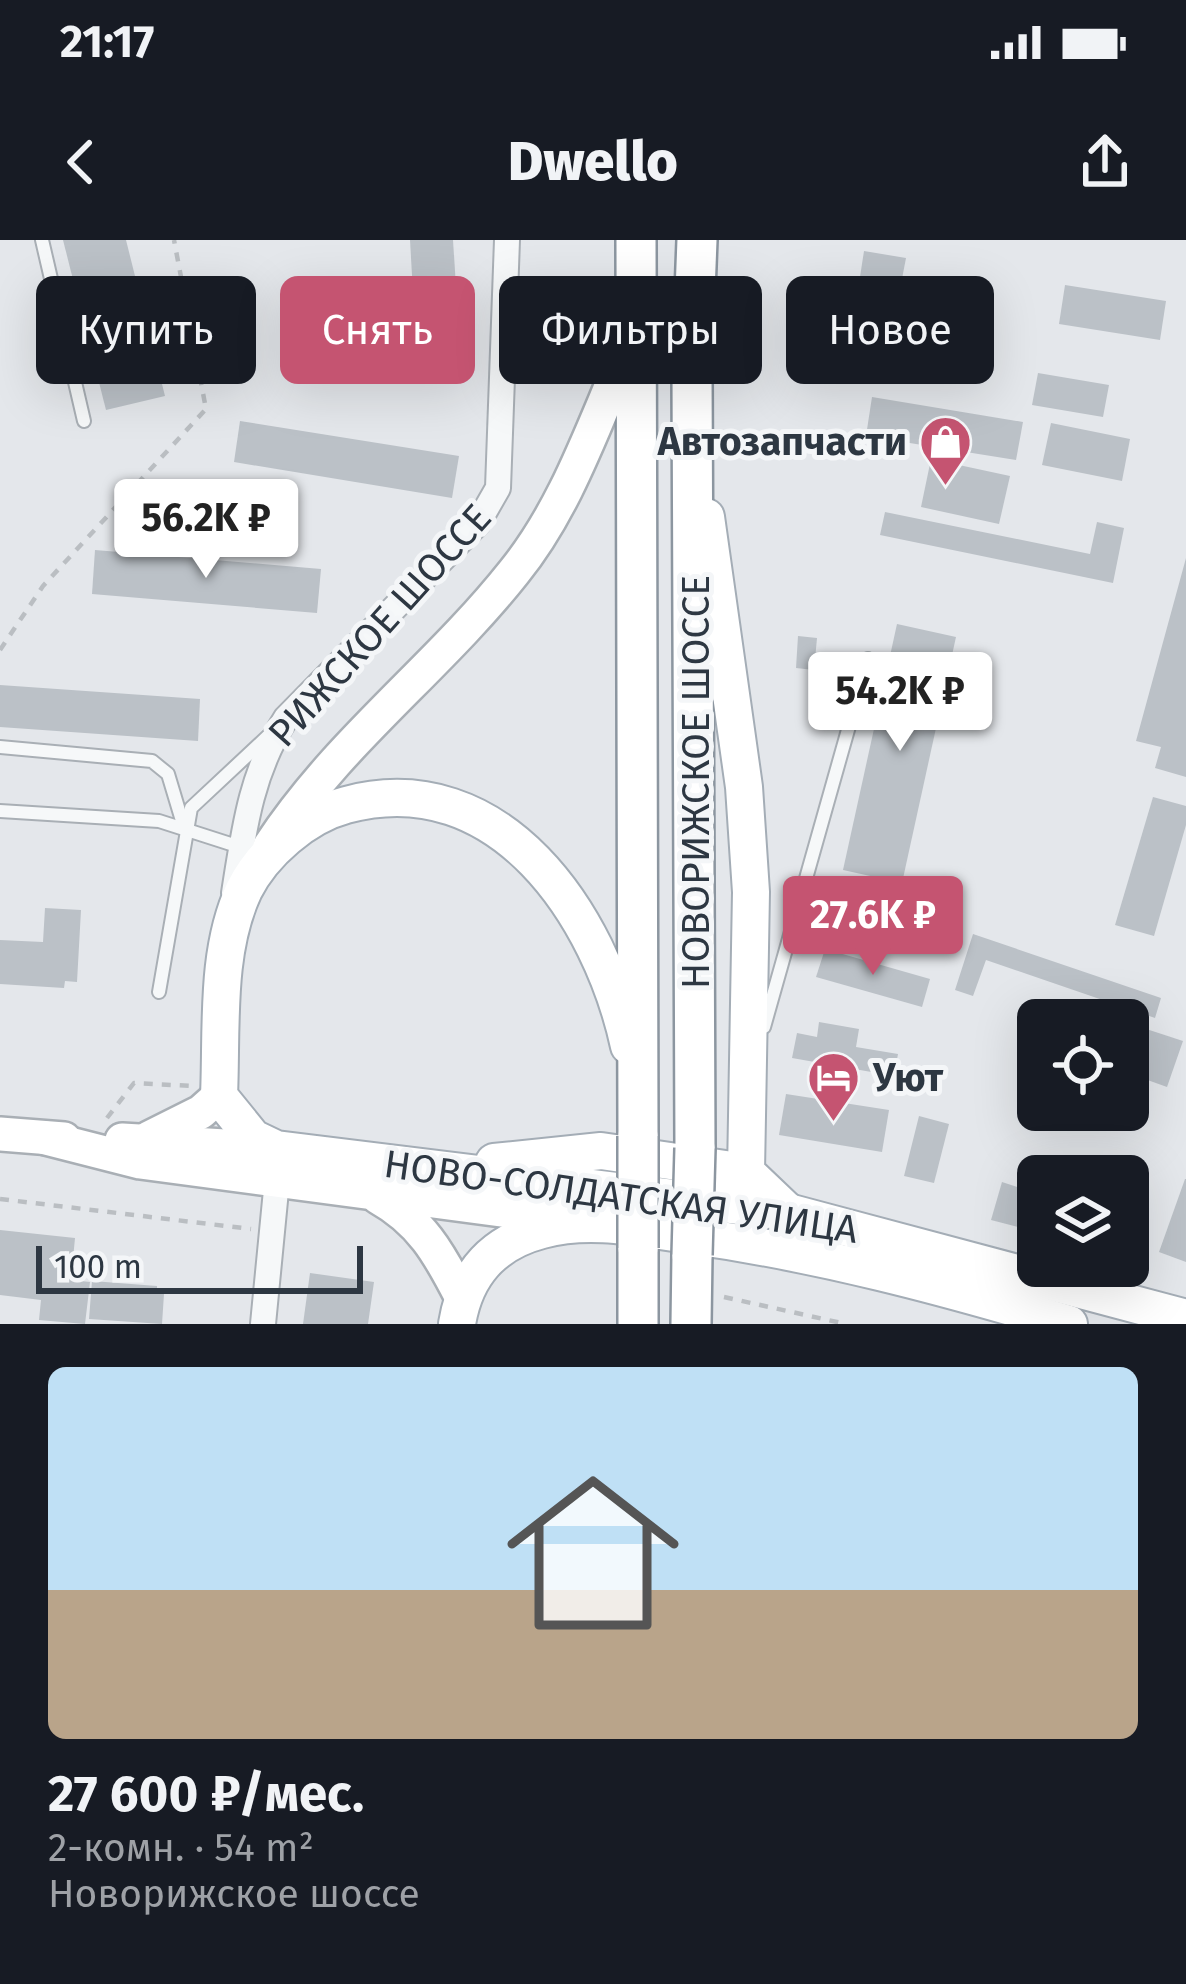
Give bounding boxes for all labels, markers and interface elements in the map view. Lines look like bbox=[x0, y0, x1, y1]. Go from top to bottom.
text: 21:17 bbox=[60, 15, 154, 69]
icon: back bbox=[48, 129, 114, 195]
icon: share bbox=[1072, 129, 1138, 195]
text: Dwello bbox=[508, 130, 678, 194]
chip: Купить bbox=[36, 276, 256, 384]
chip: Снять bbox=[280, 276, 475, 384]
chip: Фильтры bbox=[499, 276, 762, 384]
chip: Новое bbox=[786, 276, 994, 384]
shop icon: Автозапчасти bbox=[918, 413, 974, 487]
place label: Автозапчасти bbox=[657, 419, 907, 465]
pin: 56.2K ₽ bbox=[95, 479, 317, 581]
text: 56.2K ₽ bbox=[141, 495, 271, 541]
street label: РИЖСКОЕ ШОССЕ bbox=[259, 495, 501, 756]
street label: НОВОРИЖСКОЕ ШОССЕ bbox=[673, 575, 719, 989]
pin: 54.2K ₽ bbox=[789, 652, 1011, 754]
text: 54.2K ₽ bbox=[835, 668, 965, 714]
pin: 27.6K ₽ bbox=[762, 876, 984, 978]
text: 27.6K ₽ bbox=[810, 892, 936, 938]
map controls bbox=[1017, 999, 1149, 1287]
button: locate bbox=[1017, 999, 1149, 1131]
hotel icon: Уют bbox=[806, 1049, 862, 1123]
place label: Уют bbox=[872, 1055, 944, 1101]
street label: НОВО-СОЛДАТСКАЯ УЛИЦА bbox=[381, 1141, 861, 1253]
button: layers bbox=[1017, 1155, 1149, 1287]
scale bar bbox=[36, 1240, 363, 1293]
text: 100 m bbox=[54, 1247, 142, 1287]
icon: home bbox=[485, 1445, 701, 1661]
text: 27 600 ₽/мес. bbox=[48, 1763, 364, 1825]
text: 2-комн. · 54 m² bbox=[48, 1825, 314, 1871]
text: Новорижское шоссе bbox=[48, 1871, 420, 1917]

